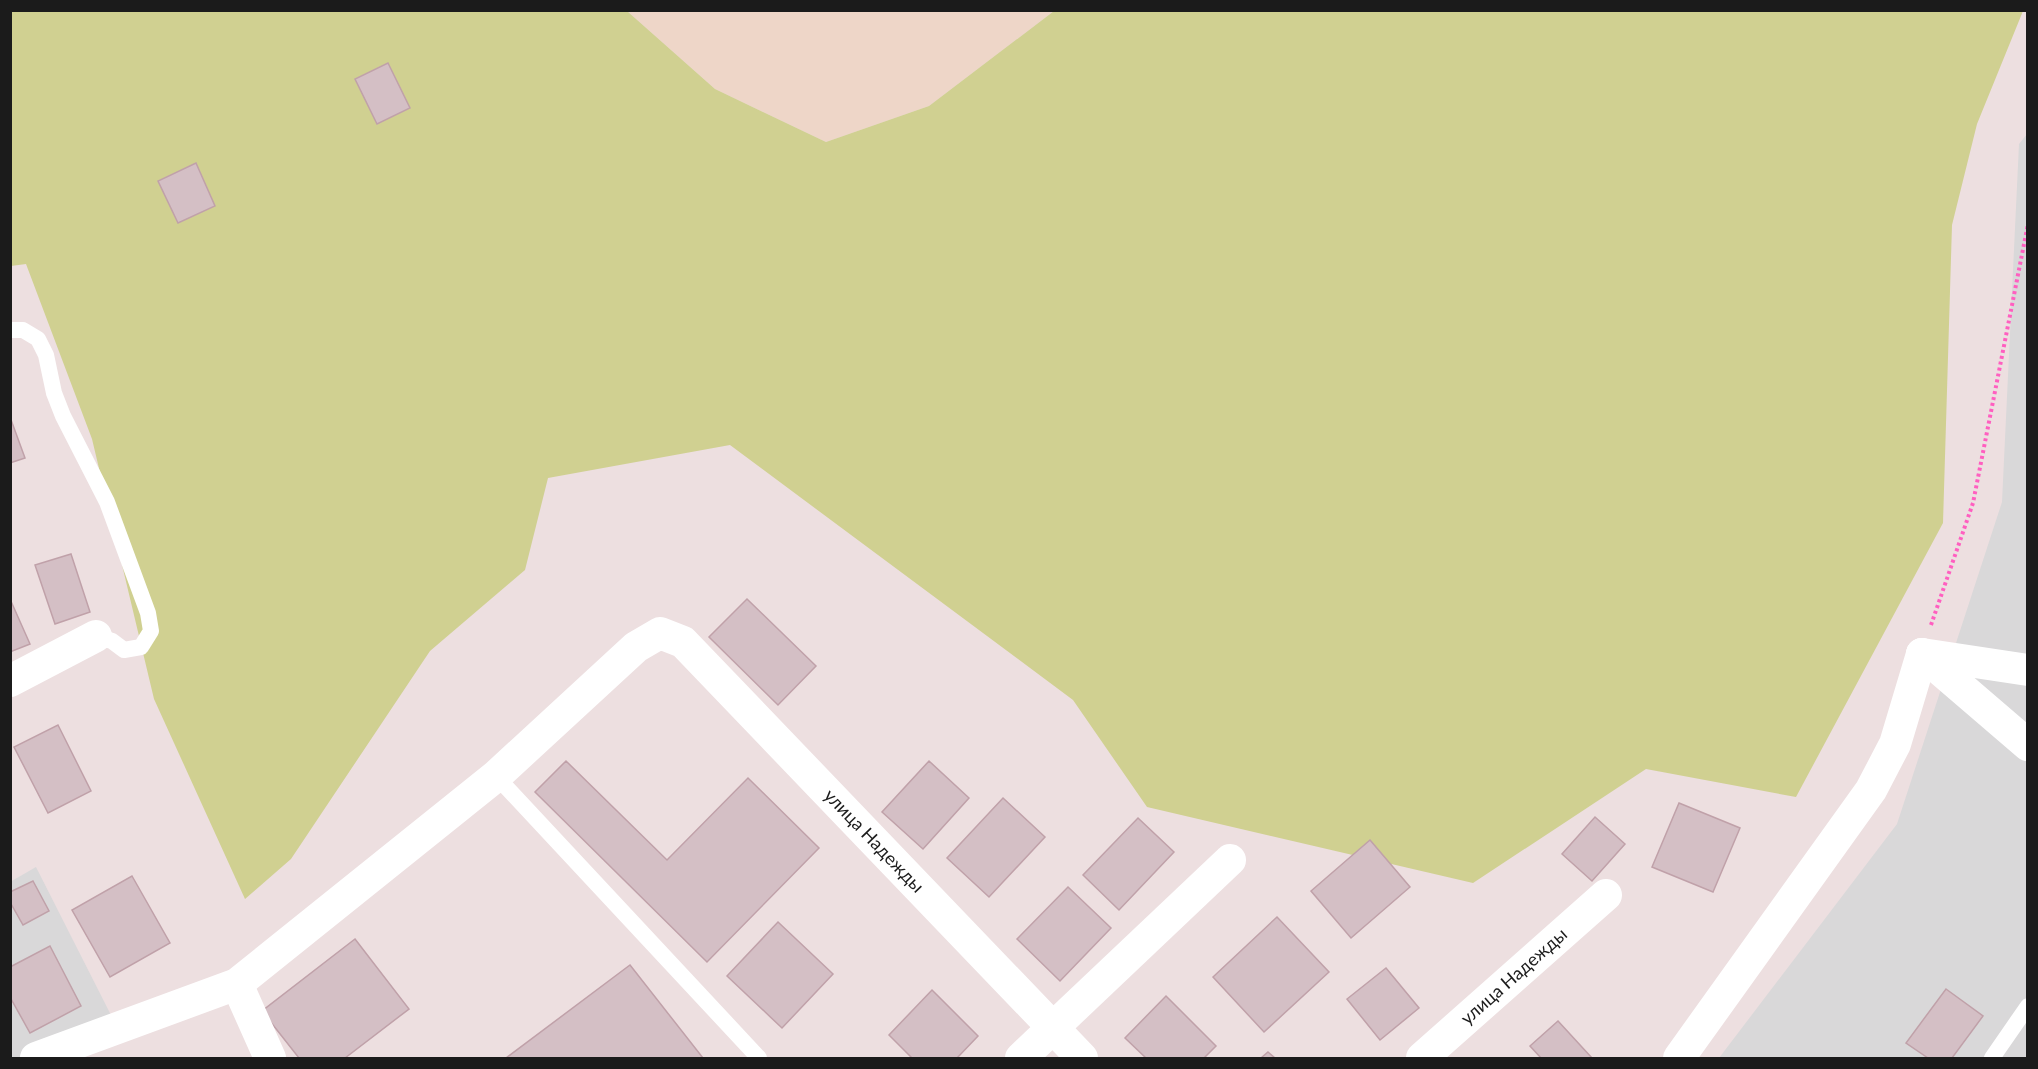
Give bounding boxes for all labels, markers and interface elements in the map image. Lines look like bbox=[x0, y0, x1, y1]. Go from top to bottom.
street label: улица Надежды bbox=[820, 784, 929, 897]
street label: улица Надежды bbox=[1456, 923, 1571, 1029]

